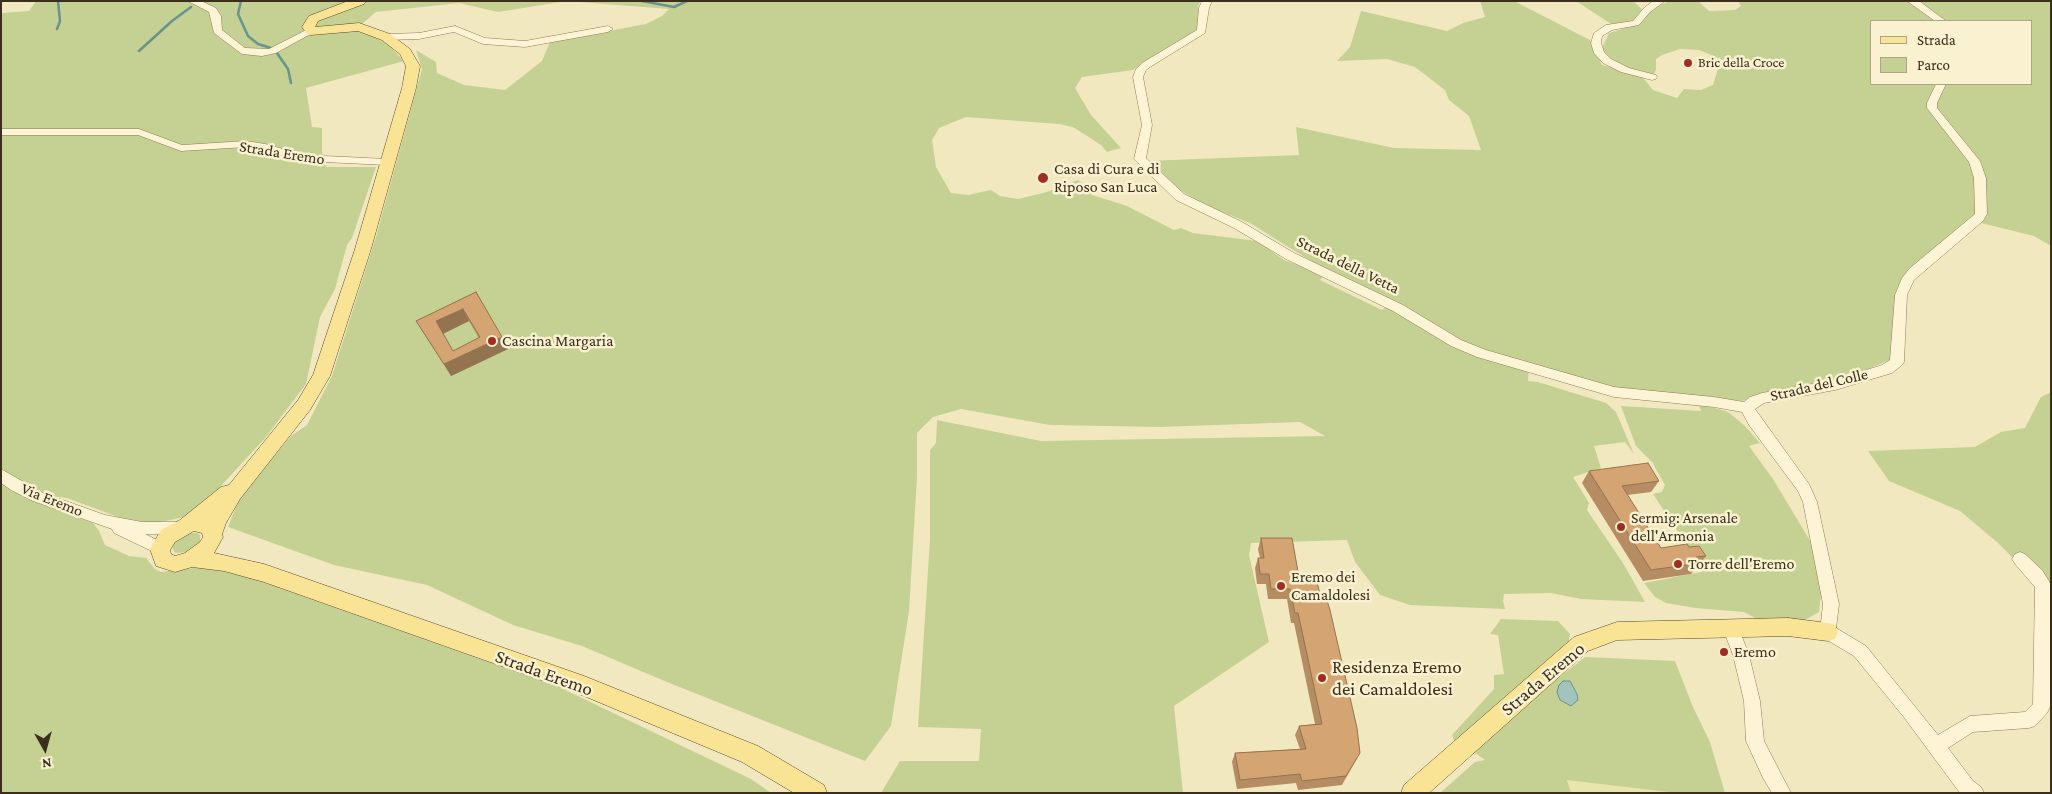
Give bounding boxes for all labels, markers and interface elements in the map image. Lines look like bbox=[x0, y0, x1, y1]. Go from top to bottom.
legend bbox=[1870, 20, 2032, 85]
text: Strada bbox=[1917, 32, 1956, 48]
place label: Bric della Croce bbox=[1698, 55, 1784, 71]
marker: Bric della Croce bbox=[1682, 57, 1694, 69]
text: Parco bbox=[1917, 57, 1950, 73]
street label: Strada Eremo bbox=[238, 137, 326, 169]
place label: Casa di Cura e di Riposo San Luca bbox=[1054, 159, 1159, 197]
marker: Casa di Cura e di Riposo San Luca bbox=[1036, 171, 1050, 185]
street label: Strada della Vetta bbox=[1293, 232, 1403, 298]
place label: Cascina Margaria bbox=[502, 331, 613, 351]
marker: Cascina Margaria bbox=[486, 335, 498, 347]
street label: Strada del Colle bbox=[1768, 364, 1870, 406]
street label: Via Eremo bbox=[18, 479, 86, 521]
place label: Sermig: Arsenale dell'Armonia bbox=[1631, 508, 1738, 546]
marker: Sermig: Arsenale dell'Armonia bbox=[1615, 521, 1627, 533]
place label: Torre dell'Eremo bbox=[1688, 554, 1794, 574]
marker: Torre dell'Eremo bbox=[1672, 558, 1684, 570]
place label: Eremo dei Camaldolesi bbox=[1291, 567, 1370, 605]
marker: Eremo dei Camaldolesi bbox=[1275, 580, 1287, 592]
street label: Strada Eremo bbox=[1496, 637, 1590, 721]
place label: Eremo bbox=[1734, 642, 1776, 662]
street label: Strada Eremo bbox=[492, 645, 596, 701]
marker: Eremo bbox=[1718, 646, 1730, 658]
place label: Residenza Eremo dei Camaldolesi bbox=[1332, 656, 1462, 700]
marker: Residenza Eremo dei Camaldolesi bbox=[1316, 672, 1328, 684]
north arrow bbox=[20, 724, 70, 774]
text: N bbox=[41, 755, 53, 772]

